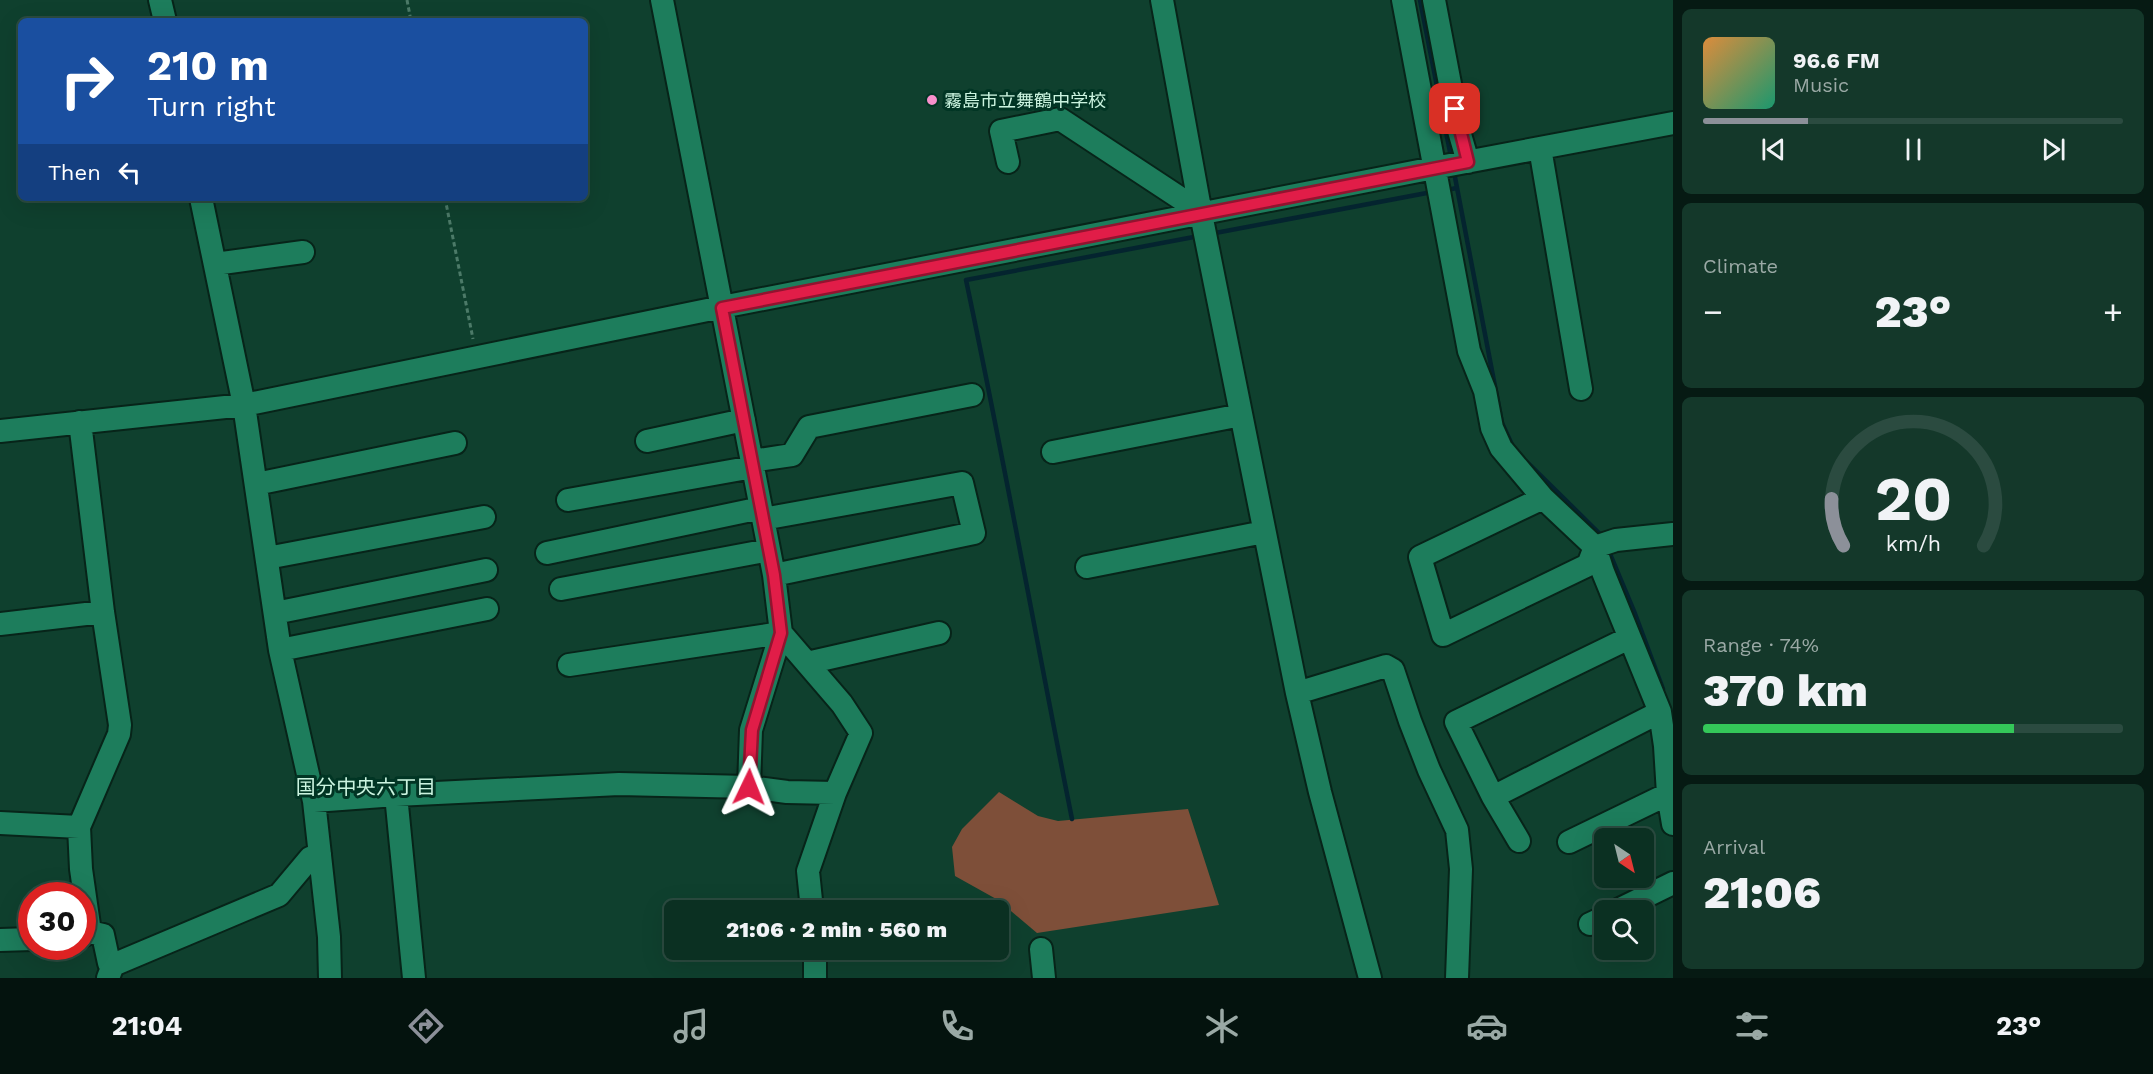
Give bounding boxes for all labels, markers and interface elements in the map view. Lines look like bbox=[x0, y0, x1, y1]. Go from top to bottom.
text: 210 m bbox=[147, 41, 269, 90]
icon: right bbox=[48, 42, 126, 120]
text: 96.6 FM bbox=[1793, 48, 1880, 73]
text: Music bbox=[1793, 73, 1849, 97]
pin bbox=[1429, 83, 1480, 134]
place label: 霧島市立舞鶴中学校 bbox=[944, 90, 1106, 111]
text: Turn right bbox=[147, 91, 276, 123]
icon: arrive bbox=[1438, 92, 1471, 125]
marker: 霧島市立舞鶴中学校 bbox=[925, 93, 939, 107]
icon: previous bbox=[1757, 133, 1790, 166]
icon: pause bbox=[1897, 133, 1930, 166]
icon: next bbox=[2037, 133, 2070, 166]
icon: left bbox=[113, 156, 146, 189]
text: Then bbox=[48, 160, 101, 185]
text: Climate bbox=[1703, 254, 1778, 278]
text: 23° bbox=[1875, 285, 1951, 338]
text: − bbox=[1703, 292, 1723, 331]
text: + bbox=[2103, 292, 2123, 331]
text: 20 bbox=[1874, 462, 1952, 535]
text: km/h bbox=[1885, 531, 1941, 556]
text: Range · 74% bbox=[1703, 633, 1819, 657]
text: 370 km bbox=[1703, 664, 1868, 717]
position arrow bbox=[717, 755, 781, 819]
district label: 国分中央六丁目 bbox=[296, 775, 436, 799]
north arrow bbox=[1594, 828, 1654, 888]
map controls bbox=[1594, 828, 1654, 960]
text: Arrival bbox=[1703, 835, 1765, 859]
text: 21:06 bbox=[1703, 866, 1821, 919]
speed limit sign: 30 bbox=[18, 882, 96, 960]
button: search bbox=[1594, 900, 1654, 960]
text: 21:06 · 2 min · 560 m bbox=[726, 917, 947, 942]
icon: directions bbox=[405, 1005, 447, 1047]
icon: music bbox=[670, 1005, 712, 1047]
icon: phone bbox=[936, 1005, 978, 1047]
icon: climate bbox=[1201, 1005, 1243, 1047]
icon: car bbox=[1466, 1005, 1508, 1047]
icon: filters bbox=[1731, 1005, 1773, 1047]
text: 21:04 bbox=[112, 1010, 182, 1042]
text: 23° bbox=[1996, 1010, 2041, 1042]

